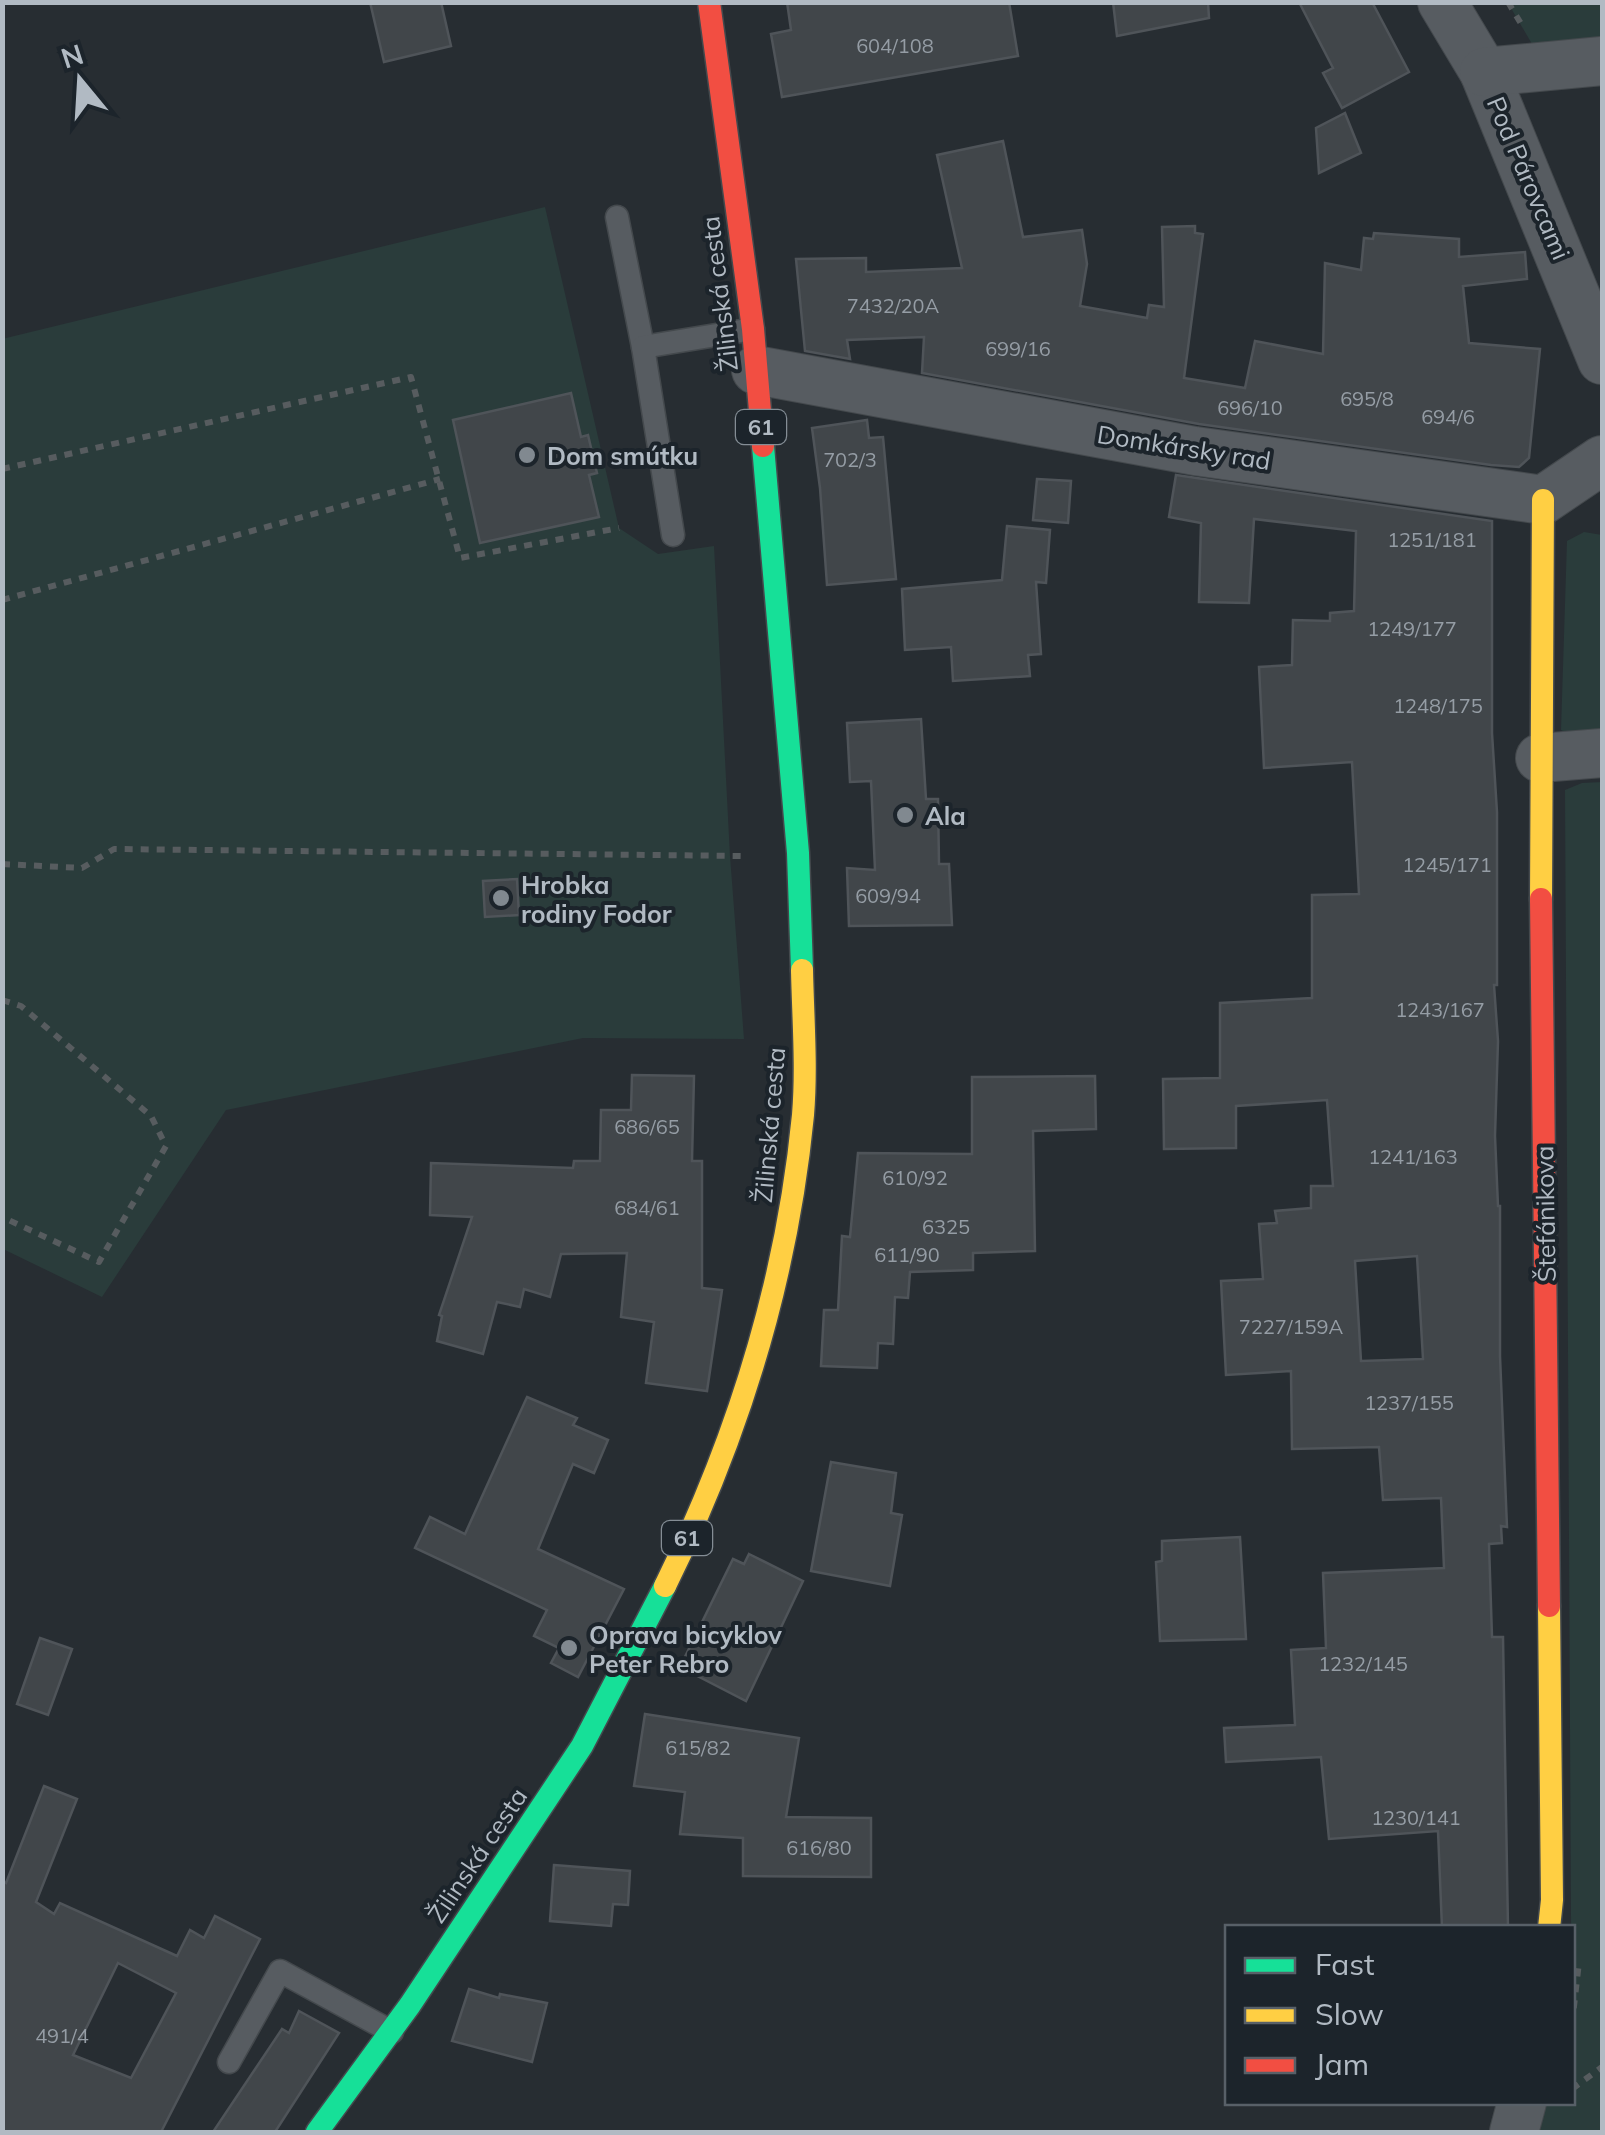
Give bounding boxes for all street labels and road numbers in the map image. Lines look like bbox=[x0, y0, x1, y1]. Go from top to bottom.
street label: Pod Párovcami bbox=[1481, 92, 1577, 264]
street label: Žilinská cesta bbox=[694, 215, 744, 373]
road number: 61 bbox=[736, 410, 786, 444]
street label: Domkársky rad bbox=[1095, 418, 1273, 476]
street label: Žilinská cesta bbox=[747, 1046, 791, 1204]
street label: Štefánikova bbox=[1528, 1145, 1562, 1283]
road number: 61 bbox=[662, 1521, 712, 1555]
street label: Žilinská cesta bbox=[421, 1782, 533, 1928]

